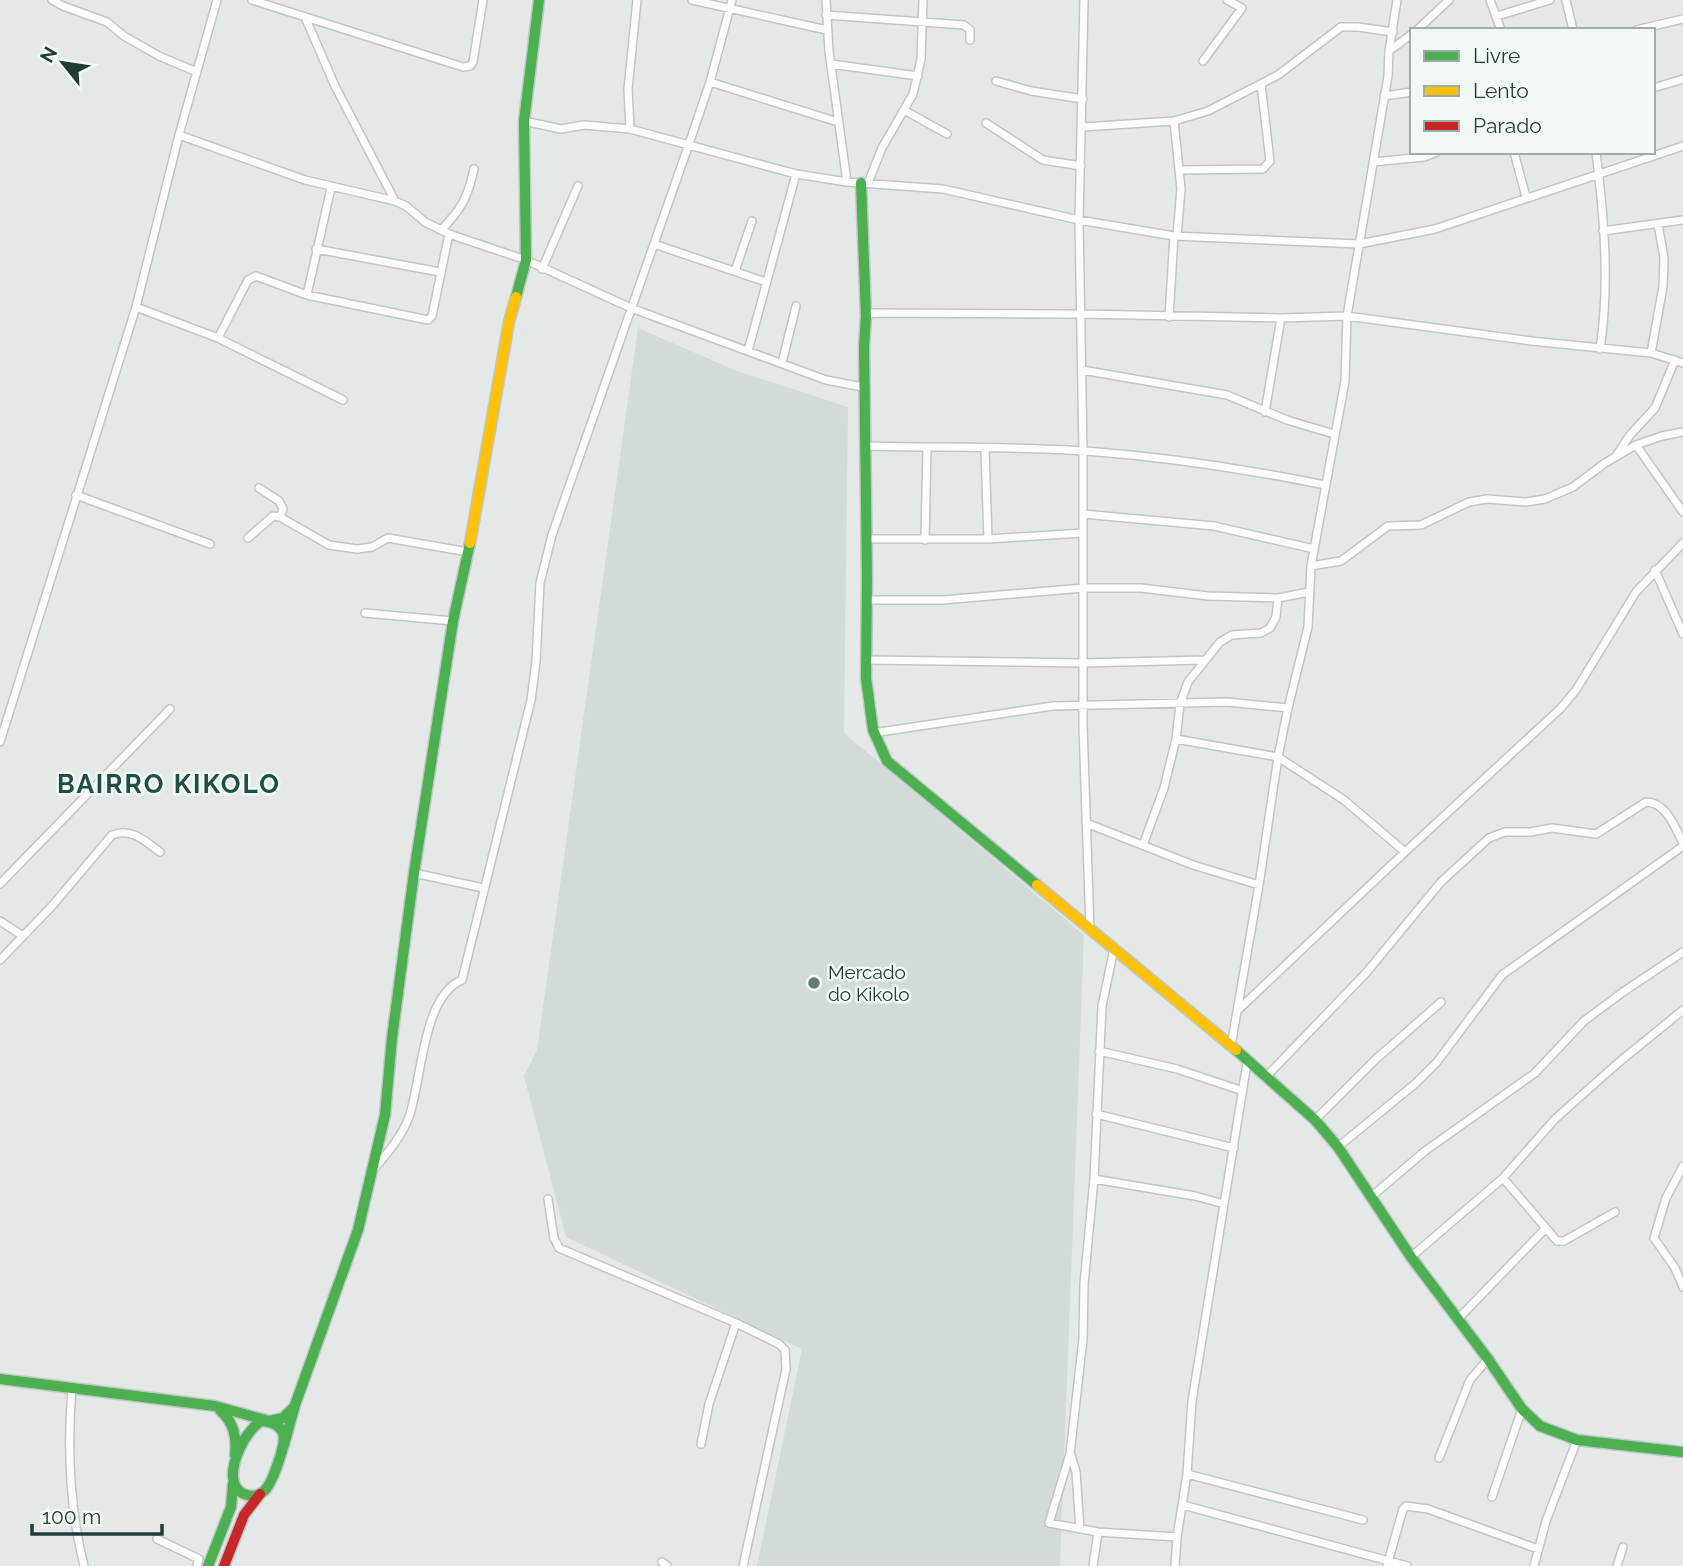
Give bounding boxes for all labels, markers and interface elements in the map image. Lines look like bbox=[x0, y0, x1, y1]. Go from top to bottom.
north arrow bbox=[28, 28, 98, 98]
legend bbox=[1410, 28, 1655, 154]
text: N bbox=[35, 43, 61, 66]
text: Livre bbox=[1473, 43, 1520, 68]
text: Lento bbox=[1473, 78, 1529, 103]
text: Parado bbox=[1473, 113, 1542, 138]
district label: BAIRRO KIKOLO bbox=[57, 769, 281, 799]
place label: Mercado do Kikolo bbox=[828, 961, 910, 1005]
marker: Mercado do Kikolo bbox=[806, 975, 822, 991]
scale bar bbox=[32, 1492, 161, 1536]
text: 100 m bbox=[42, 1504, 101, 1529]

